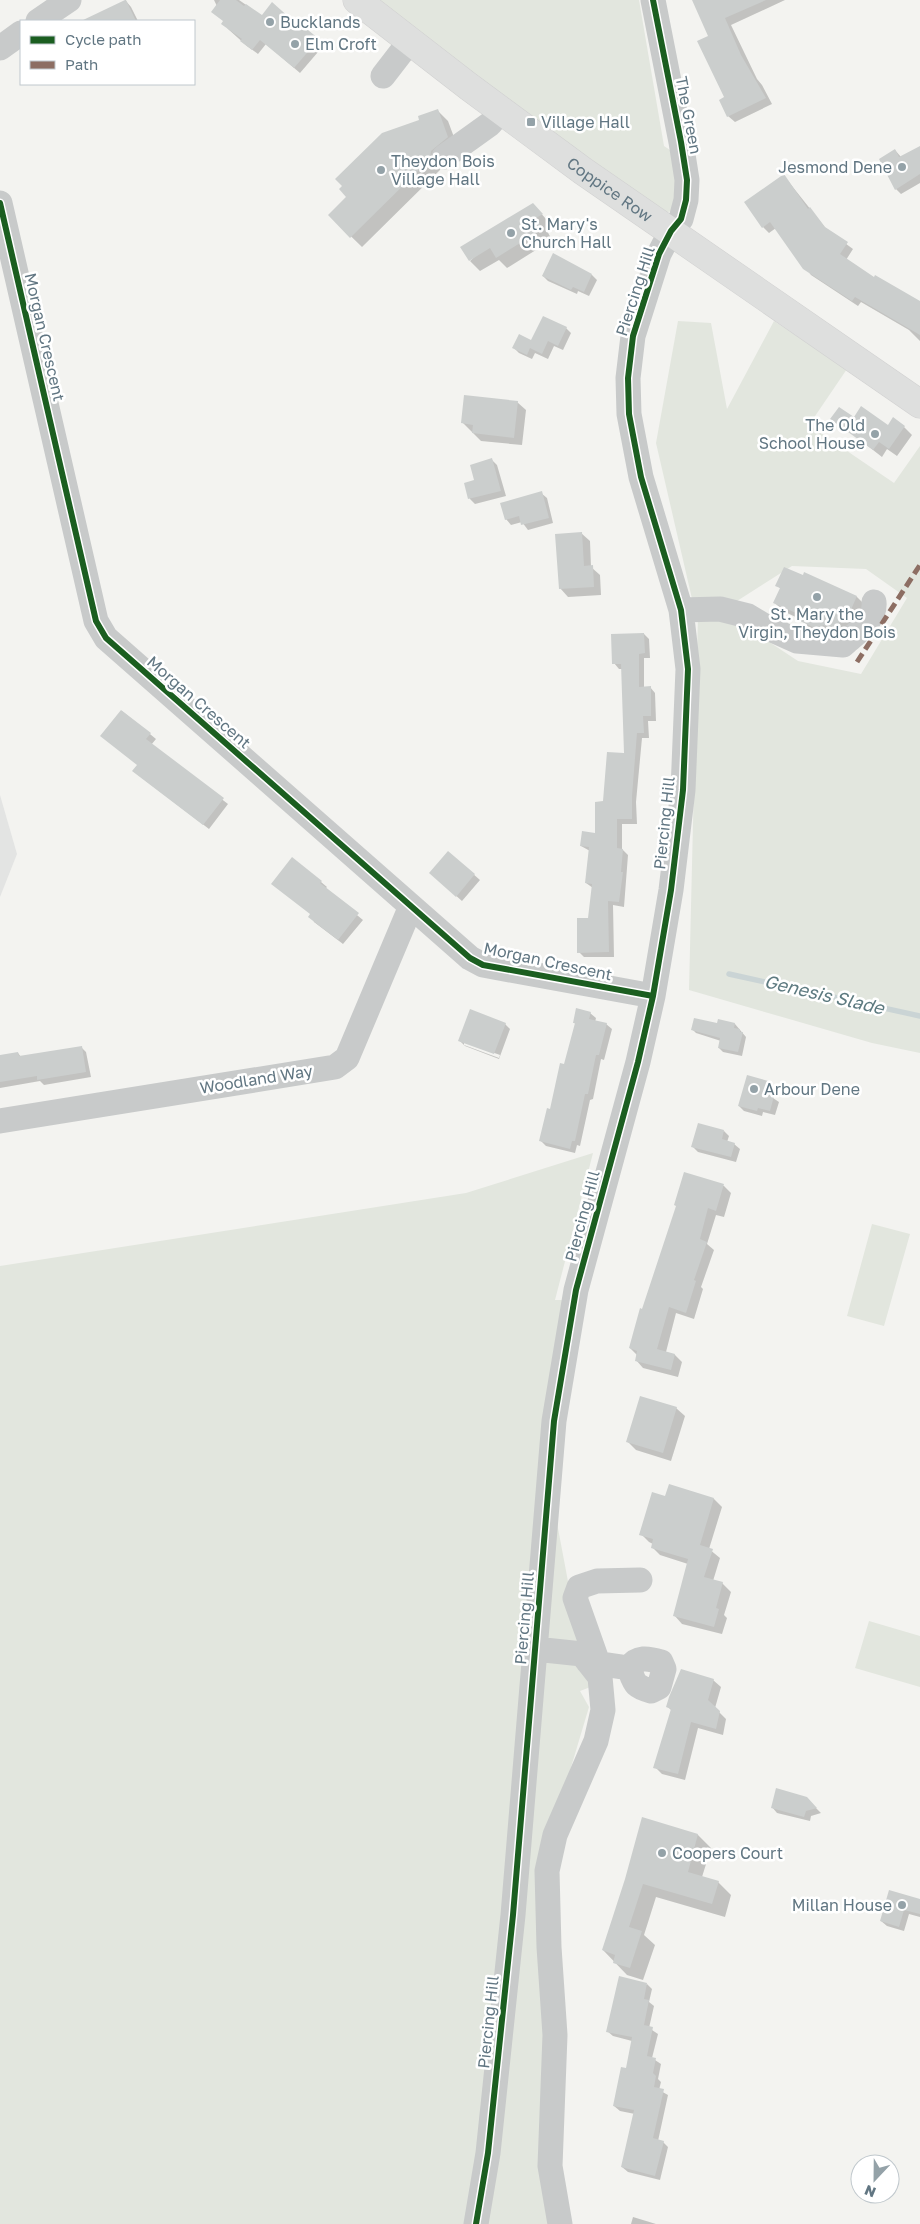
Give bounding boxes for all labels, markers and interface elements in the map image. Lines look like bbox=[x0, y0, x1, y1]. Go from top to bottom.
place label: Bucklands bbox=[280, 12, 360, 32]
marker: Bucklands bbox=[264, 16, 276, 28]
legend bbox=[20, 20, 195, 85]
text: Cycle path bbox=[65, 30, 141, 48]
place label: Elm Croft bbox=[305, 34, 377, 54]
marker: Elm Croft bbox=[289, 38, 301, 50]
text: Path bbox=[65, 55, 98, 73]
street label: The Green bbox=[672, 74, 706, 156]
place label: Village Hall bbox=[541, 112, 630, 132]
marker: Village Hall bbox=[525, 116, 537, 128]
place label: Theydon Bois Village Hall bbox=[391, 151, 495, 189]
street label: Coppice Row bbox=[563, 153, 657, 226]
place label: Jesmond Dene bbox=[778, 157, 892, 177]
marker: Jesmond Dene bbox=[896, 161, 908, 173]
marker: Theydon Bois Village Hall bbox=[375, 164, 387, 176]
place label: St. Mary's Church Hall bbox=[521, 214, 611, 252]
marker: St. Mary's Church Hall bbox=[505, 227, 517, 239]
street label: Piercing Hill bbox=[611, 243, 659, 339]
street label: Morgan Crescent bbox=[21, 271, 69, 403]
place label: The Old School House bbox=[759, 415, 865, 453]
marker: The Old School House bbox=[869, 428, 881, 440]
marker: St. Mary the Virgin, Theydon Bois bbox=[811, 591, 823, 603]
place label: St. Mary the Virgin, Theydon Bois bbox=[738, 604, 896, 642]
street label: Morgan Crescent bbox=[143, 651, 255, 753]
street label: Piercing Hill bbox=[649, 775, 679, 871]
street label: Morgan Crescent bbox=[482, 938, 614, 984]
water label: Genesis Slade bbox=[762, 970, 888, 1019]
street label: Woodland Way bbox=[198, 1060, 314, 1098]
place label: Arbour Dene bbox=[764, 1079, 860, 1099]
marker: Arbour Dene bbox=[748, 1083, 760, 1095]
street label: Piercing Hill bbox=[560, 1168, 604, 1264]
street label: Piercing Hill bbox=[510, 1571, 538, 1665]
place label: Coopers Court bbox=[672, 1843, 783, 1863]
marker: Coopers Court bbox=[656, 1847, 668, 1859]
place label: Millan House bbox=[792, 1895, 892, 1915]
marker: Millan House bbox=[896, 1899, 908, 1911]
street label: Piercing Hill bbox=[473, 1974, 503, 2070]
north arrow bbox=[850, 2154, 900, 2204]
text: N bbox=[862, 2182, 878, 2201]

